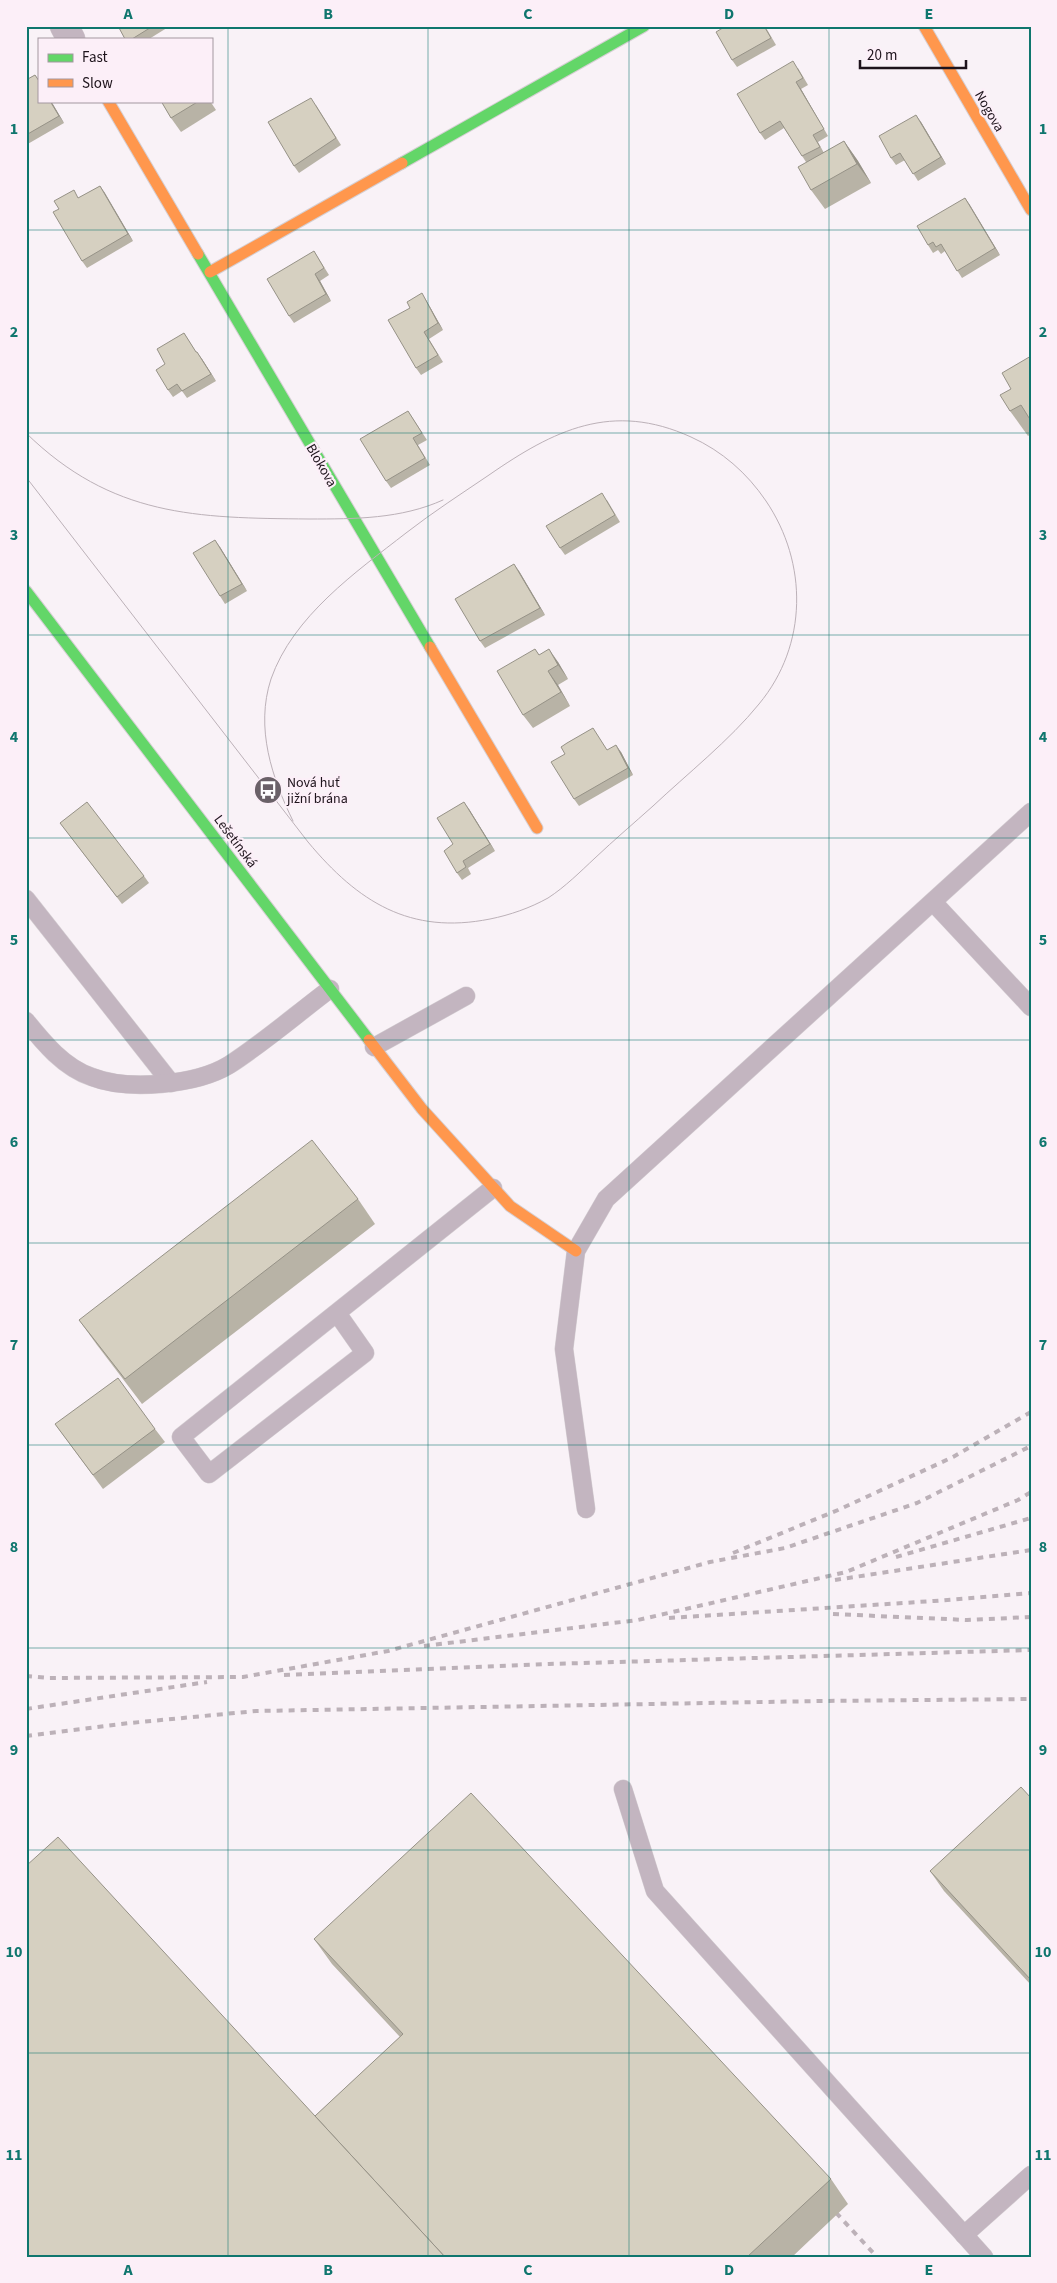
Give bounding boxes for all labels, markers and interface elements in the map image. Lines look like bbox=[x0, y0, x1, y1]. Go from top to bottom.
text: A bbox=[122, 3, 133, 25]
text: B bbox=[323, 3, 333, 25]
text: C bbox=[523, 3, 533, 25]
text: D bbox=[724, 3, 734, 25]
text: E bbox=[925, 3, 933, 25]
legend bbox=[38, 38, 212, 102]
scale bar bbox=[860, 38, 966, 70]
text: 20 m bbox=[867, 45, 897, 66]
text: Fast bbox=[82, 47, 108, 68]
text: Slow bbox=[82, 73, 113, 94]
street label: Nogova bbox=[969, 87, 1009, 136]
text: 1 bbox=[10, 118, 18, 140]
text: 1 bbox=[1039, 118, 1047, 140]
text: 2 bbox=[10, 321, 18, 343]
text: 2 bbox=[1039, 321, 1047, 343]
street label: Blokova bbox=[301, 440, 342, 491]
text: 3 bbox=[10, 524, 18, 546]
text: 3 bbox=[1039, 524, 1047, 546]
text: 4 bbox=[10, 726, 19, 748]
text: 4 bbox=[1039, 726, 1048, 748]
place label: Nová huť jižní brána bbox=[286, 773, 348, 809]
bus stop icon: Nová huť jižní brána bbox=[253, 775, 283, 805]
street label: Lešetínská bbox=[209, 811, 262, 872]
text: 5 bbox=[10, 929, 18, 951]
text: 5 bbox=[1039, 929, 1047, 951]
text: 6 bbox=[10, 1131, 18, 1153]
text: 6 bbox=[1039, 1131, 1047, 1153]
text: 7 bbox=[10, 1334, 18, 1356]
text: 7 bbox=[1039, 1334, 1047, 1356]
text: 8 bbox=[10, 1536, 18, 1558]
text: 8 bbox=[1039, 1536, 1047, 1558]
text: 9 bbox=[10, 1739, 18, 1761]
text: 9 bbox=[1039, 1739, 1047, 1761]
text: 10 bbox=[6, 1941, 22, 1963]
text: 10 bbox=[1035, 1941, 1051, 1963]
text: 11 bbox=[6, 2144, 22, 2166]
text: 11 bbox=[1035, 2144, 1051, 2166]
text: A bbox=[122, 2259, 133, 2281]
text: B bbox=[323, 2259, 333, 2281]
text: C bbox=[523, 2259, 533, 2281]
text: D bbox=[724, 2259, 734, 2281]
text: E bbox=[925, 2259, 933, 2281]

